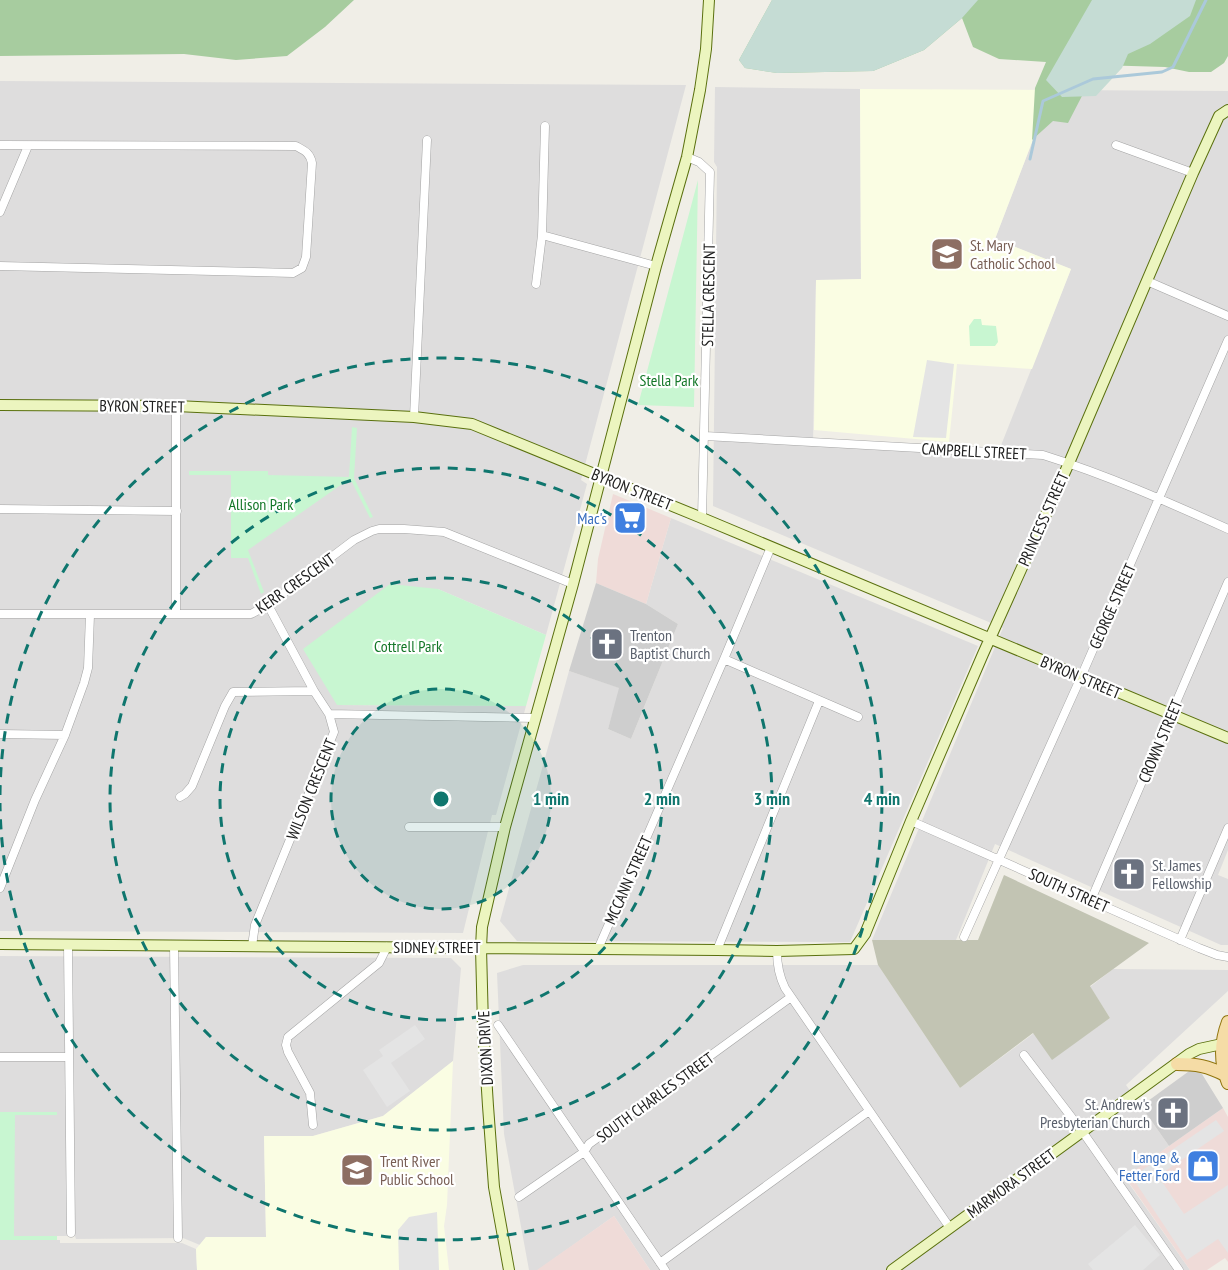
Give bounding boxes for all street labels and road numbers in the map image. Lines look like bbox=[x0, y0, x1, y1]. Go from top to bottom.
street label: STELLA CRESCENT bbox=[697, 243, 719, 347]
street label: BYRON STREET bbox=[99, 395, 185, 417]
street label: CAMPBELL STREET bbox=[921, 438, 1027, 464]
street label: BYRON STREET bbox=[589, 464, 675, 514]
street label: PRINCESS STREET bbox=[1013, 469, 1073, 569]
street label: KERR CRESCENT bbox=[252, 548, 338, 618]
street label: GEORGE STREET bbox=[1084, 560, 1140, 652]
street label: BYRON STREET bbox=[1038, 651, 1124, 703]
street label: CROWN STREET bbox=[1134, 696, 1186, 786]
street label: WILSON CRESCENT bbox=[282, 735, 340, 843]
street label: MCCANN STREET bbox=[600, 833, 656, 927]
street label: SOUTH STREET bbox=[1026, 863, 1112, 917]
street label: SIDNEY STREET bbox=[393, 937, 481, 957]
street label: DIXON DRIVE bbox=[473, 1010, 497, 1086]
street label: SOUTH CHARLES STREET bbox=[592, 1048, 718, 1146]
street label: MARMORA STREET bbox=[963, 1144, 1059, 1222]

